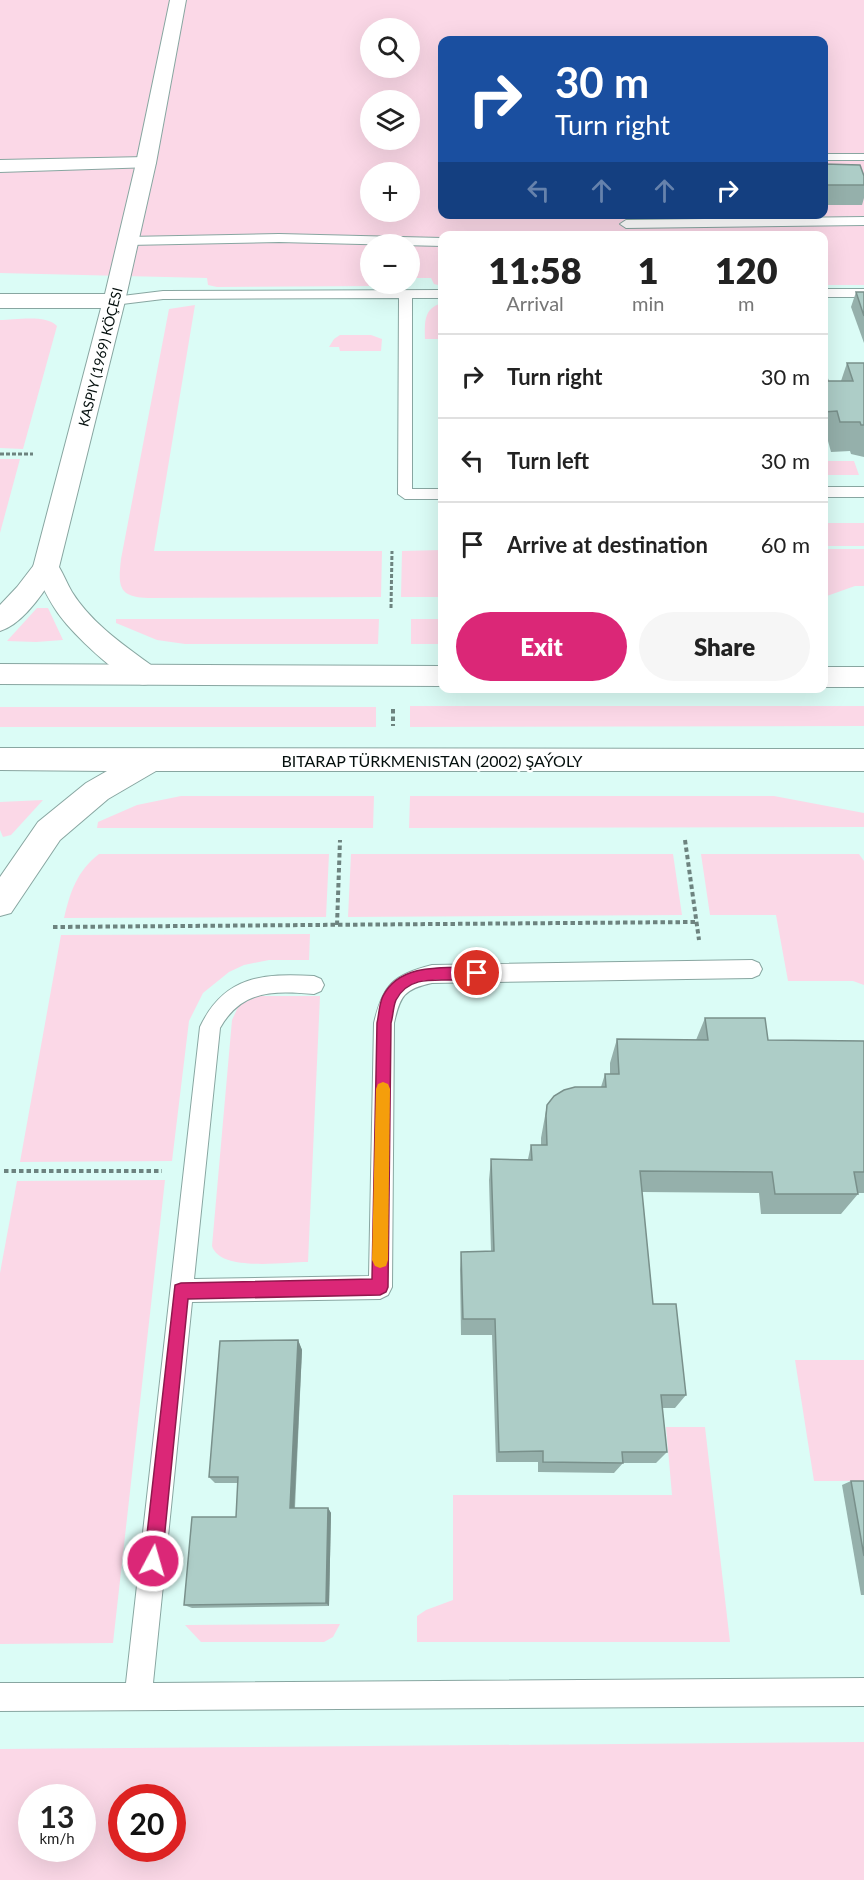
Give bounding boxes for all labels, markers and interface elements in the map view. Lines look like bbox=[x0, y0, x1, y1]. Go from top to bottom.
map controls bbox=[360, 18, 420, 294]
button: search bbox=[360, 18, 420, 78]
text: 30 m bbox=[555, 57, 649, 107]
icon: right bbox=[456, 60, 534, 138]
button: layers bbox=[360, 90, 420, 150]
text: Turn right bbox=[555, 108, 670, 141]
button: + bbox=[360, 162, 420, 222]
icon: left bbox=[522, 174, 555, 207]
icon: ahead bbox=[585, 174, 618, 207]
icon: ahead bbox=[648, 174, 681, 207]
icon: right bbox=[711, 174, 744, 207]
button: − bbox=[360, 234, 420, 294]
text: 11:58 bbox=[488, 248, 582, 292]
text: 1 bbox=[638, 248, 659, 292]
text: 120 bbox=[715, 248, 778, 292]
street label: KASPIY (1969) KÖÇESI bbox=[74, 286, 126, 428]
text: Arrival bbox=[506, 291, 564, 315]
text: min bbox=[632, 291, 664, 315]
text: m bbox=[738, 291, 754, 315]
icon: right bbox=[456, 360, 489, 393]
text: Turn right bbox=[507, 363, 602, 390]
text: 30 m bbox=[761, 363, 810, 390]
icon: left bbox=[456, 444, 489, 477]
text: Turn left bbox=[507, 447, 589, 474]
text: 30 m bbox=[761, 447, 810, 474]
icon: arrive bbox=[456, 528, 489, 561]
text: Arrive at destination bbox=[507, 531, 708, 558]
text: 60 m bbox=[761, 531, 810, 558]
button: Exit bbox=[456, 612, 627, 681]
button: Share bbox=[639, 612, 810, 681]
street label: BITARAP TÜRKMENISTAN (2002) ŞAÝOLY bbox=[281, 751, 583, 770]
pin bbox=[451, 947, 502, 998]
icon: arrive bbox=[460, 956, 493, 989]
position arrow bbox=[121, 1529, 185, 1593]
speed limit sign: 20 bbox=[108, 1784, 186, 1862]
text: 13 bbox=[40, 1798, 74, 1834]
text: km/h bbox=[39, 1829, 75, 1847]

